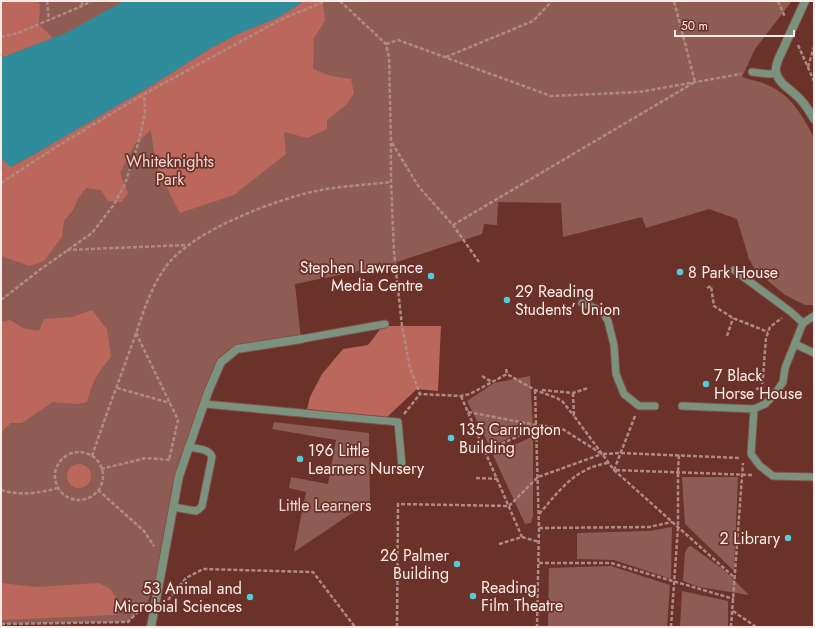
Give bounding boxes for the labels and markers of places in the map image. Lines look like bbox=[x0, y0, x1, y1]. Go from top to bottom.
place label: Stephen Lawrence Media Centre bbox=[300, 256, 423, 297]
place label: 8 Park House bbox=[688, 261, 778, 284]
marker: 8 Park House bbox=[675, 267, 685, 277]
marker: Stephen Lawrence Media Centre bbox=[426, 271, 436, 281]
place label: 29 Reading Students’ Union bbox=[515, 280, 621, 321]
marker: 29 Reading Students’ Union bbox=[502, 295, 512, 305]
place label: 7 Black Horse House bbox=[714, 364, 802, 405]
marker: 7 Black Horse House bbox=[701, 379, 711, 389]
place label: 135 Carrington Building bbox=[459, 418, 561, 459]
marker: 135 Carrington Building bbox=[446, 433, 456, 443]
place label: 196 Little Learners Nursery bbox=[308, 439, 425, 480]
marker: 196 Little Learners Nursery bbox=[295, 454, 305, 464]
place label: 2 Library bbox=[719, 527, 781, 550]
marker: 2 Library bbox=[783, 533, 793, 543]
place label: 26 Palmer Building bbox=[380, 544, 450, 585]
marker: 26 Palmer Building bbox=[452, 559, 462, 569]
place label: Reading Film Theatre bbox=[481, 576, 563, 617]
place label: 53 Animal and Microbial Sciences bbox=[114, 577, 242, 618]
marker: Reading Film Theatre bbox=[468, 591, 478, 601]
marker: 53 Animal and Microbial Sciences bbox=[245, 592, 255, 602]

